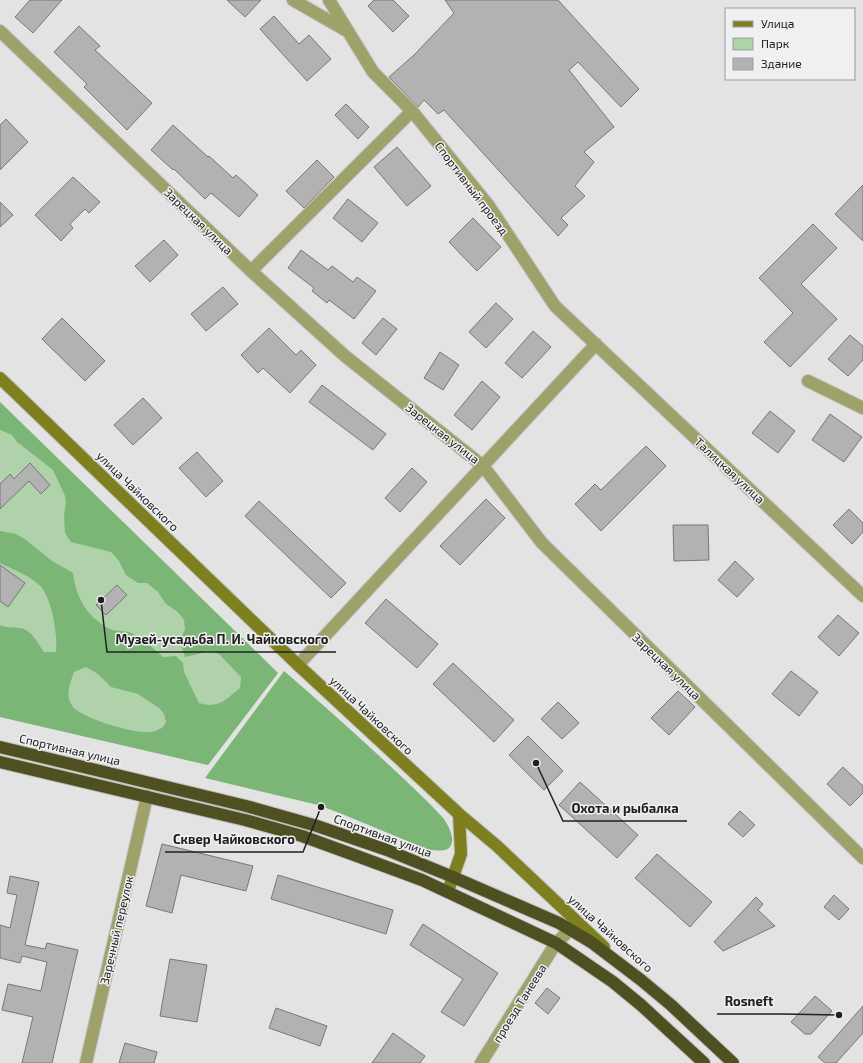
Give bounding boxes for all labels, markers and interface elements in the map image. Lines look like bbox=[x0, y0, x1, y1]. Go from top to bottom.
legend bbox=[725, 8, 855, 80]
text: Улица bbox=[761, 16, 794, 30]
text: Парк bbox=[761, 36, 790, 50]
text: Здание bbox=[761, 56, 802, 70]
street label: Спортивный проезд bbox=[433, 139, 511, 237]
street label: Зарецкая улица bbox=[161, 185, 236, 258]
street label: Зарецкая улица bbox=[403, 400, 483, 467]
street label: Талицкая улица bbox=[692, 434, 768, 507]
street label: улица Чайковского bbox=[93, 448, 182, 535]
callout: Музей-усадьба П. И. Чайковского bbox=[107, 627, 336, 652]
street label: Зарецкая улица bbox=[629, 630, 704, 703]
text: Музей-усадьба П. И. Чайковского bbox=[115, 631, 329, 647]
street label: улица Чайковского bbox=[327, 673, 417, 758]
street label: Спортивная улица bbox=[18, 731, 122, 768]
callout: Охота и рыбалка bbox=[563, 796, 687, 821]
text: Охота и рыбалка bbox=[571, 800, 679, 816]
street label: Спортивная улица bbox=[332, 811, 434, 860]
callout: Сквер Чайковского bbox=[165, 827, 303, 852]
text: Сквер Чайковского bbox=[173, 831, 295, 847]
street label: Заречный переулок bbox=[97, 874, 136, 986]
street label: улица Чайковского bbox=[565, 891, 656, 975]
street label: проезд Танеева bbox=[489, 961, 549, 1045]
callout: Rosneft bbox=[717, 989, 782, 1014]
text: Rosneft bbox=[725, 993, 774, 1009]

